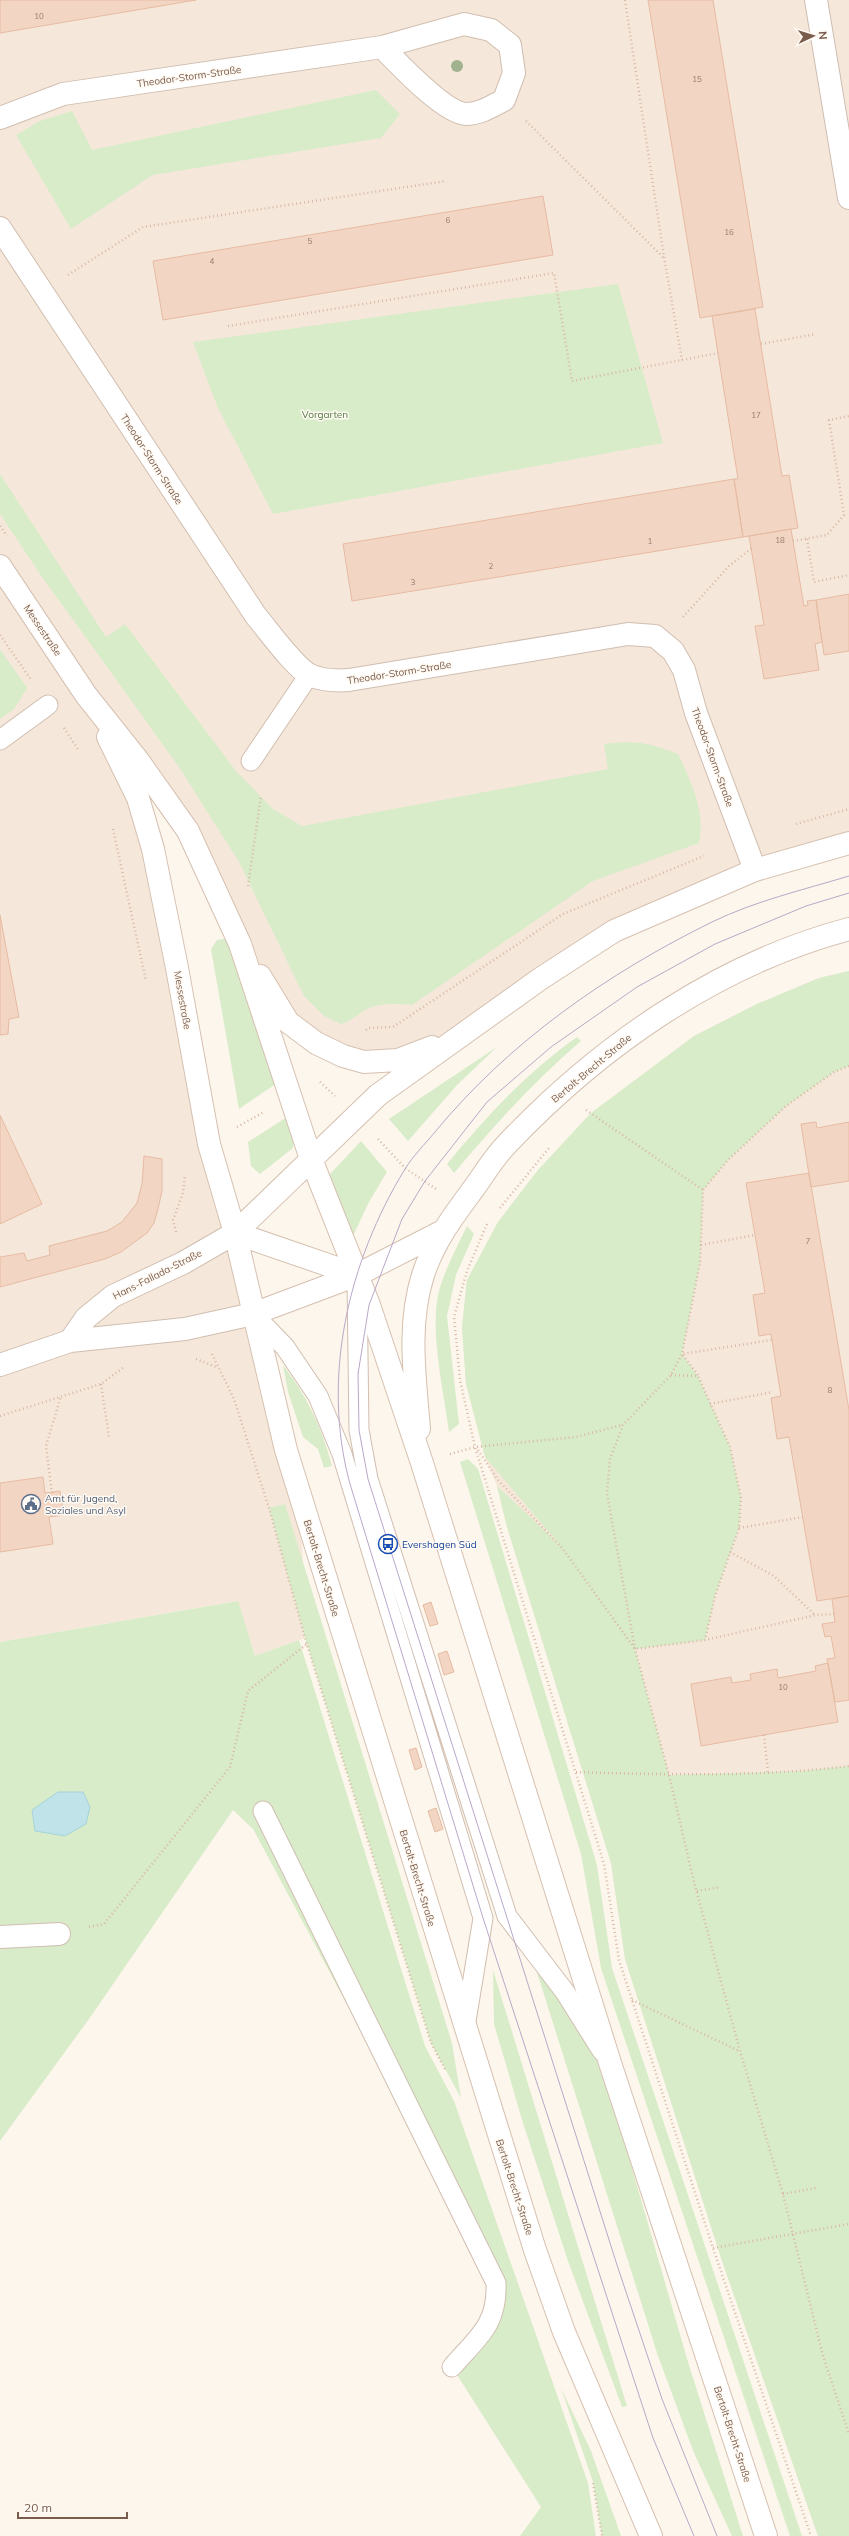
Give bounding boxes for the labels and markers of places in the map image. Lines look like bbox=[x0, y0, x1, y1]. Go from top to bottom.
place label: Amt für Jugend, Soziales und Asyl bbox=[45, 1492, 126, 1517]
public building icon: Amt für Jugend, Soziales und Asyl bbox=[20, 1493, 42, 1515]
bus stop icon: Evershagen Süd bbox=[377, 1533, 399, 1555]
place label: Evershagen Süd bbox=[402, 1538, 477, 1551]

